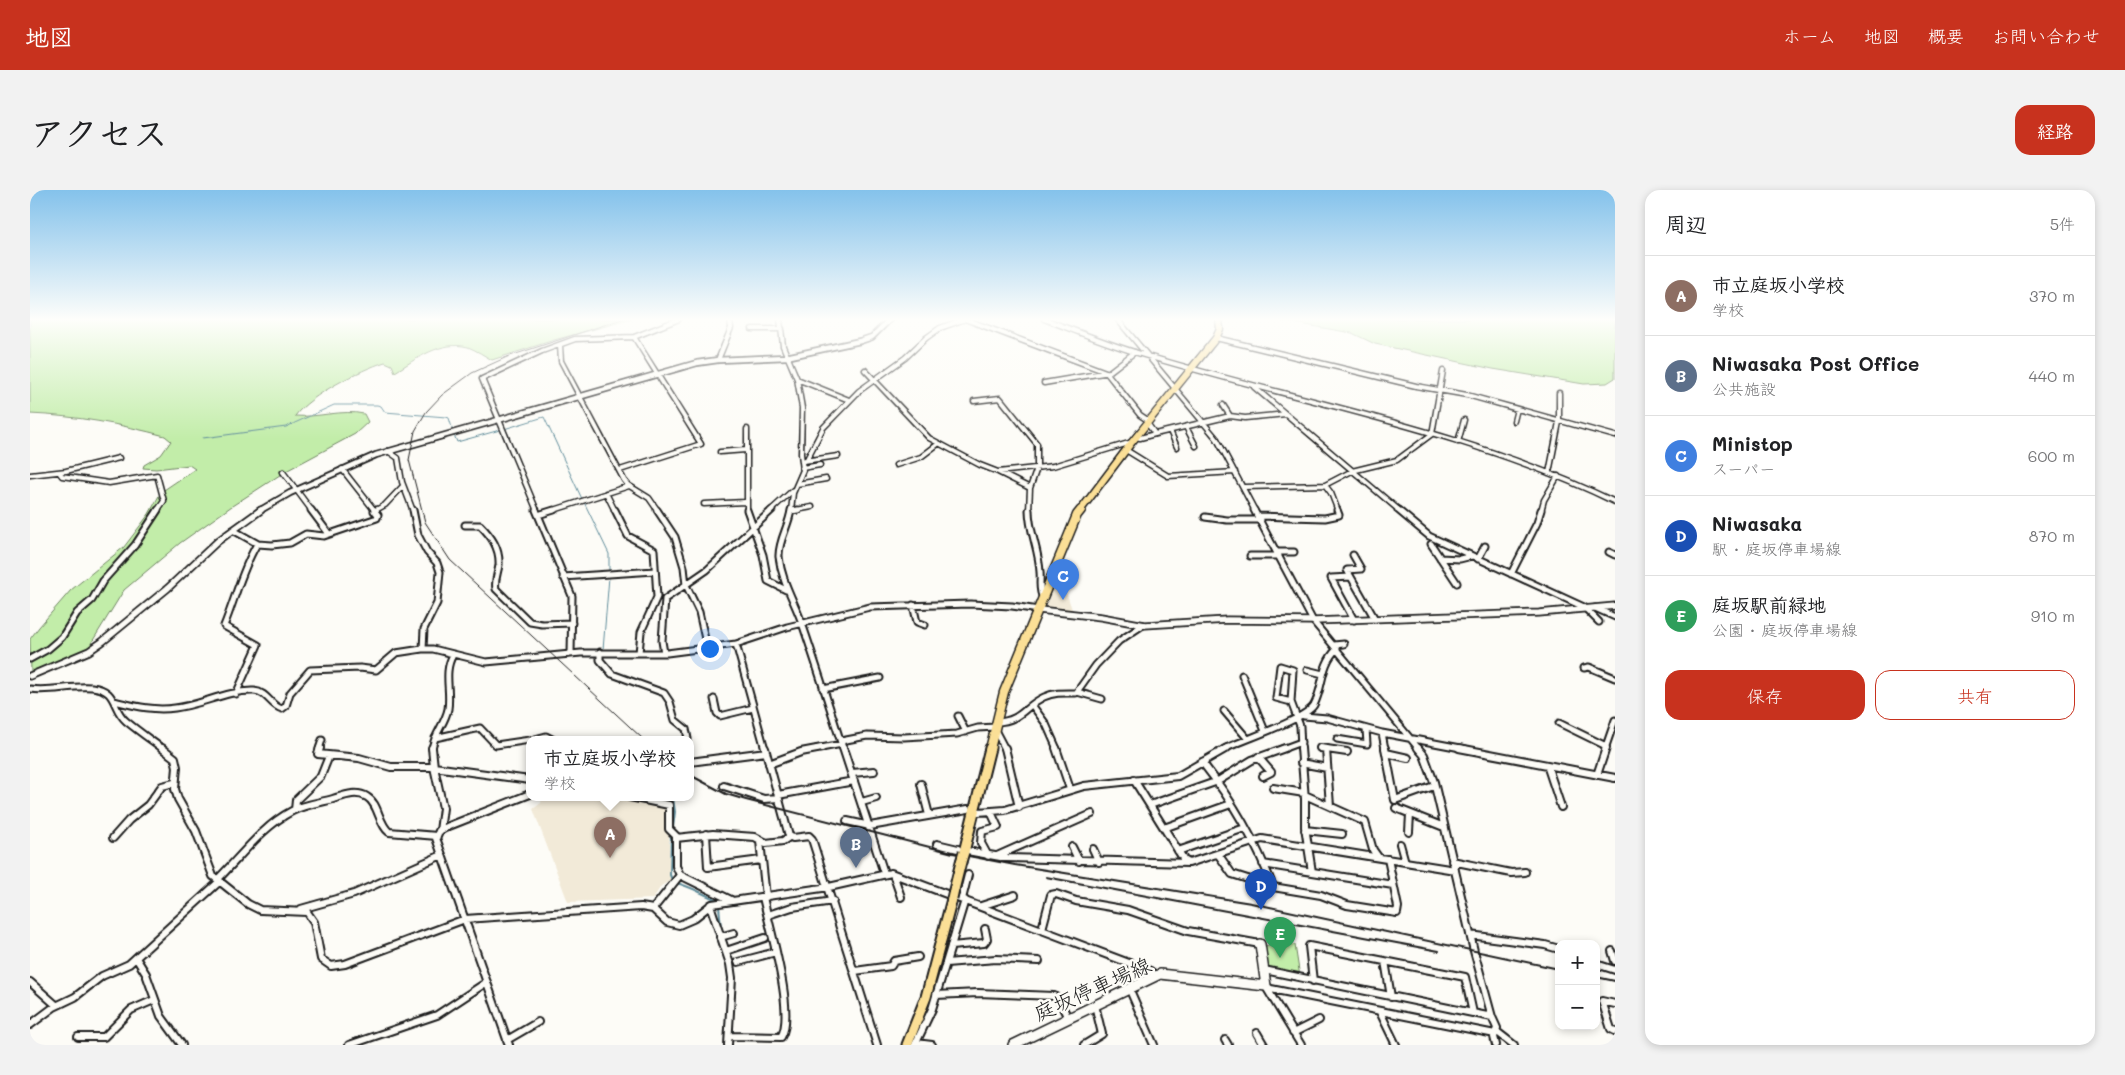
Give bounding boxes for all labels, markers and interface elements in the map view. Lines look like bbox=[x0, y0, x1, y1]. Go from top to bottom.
text: 地図 bbox=[25, 21, 73, 52]
text: ホーム bbox=[1783, 24, 1836, 48]
text: 地図 bbox=[1864, 24, 1900, 48]
text: 概要 bbox=[1928, 24, 1964, 48]
text: お問い合わせ bbox=[1992, 24, 2100, 48]
button: 経路 bbox=[2015, 105, 2095, 155]
text: アクセス bbox=[30, 109, 168, 155]
text: 周辺 bbox=[1665, 210, 1707, 237]
text: 5件 bbox=[2050, 213, 2075, 234]
text: 市立庭坂小学校 bbox=[1712, 272, 1845, 297]
text: A bbox=[1675, 285, 1687, 306]
text: 370 m bbox=[2029, 285, 2075, 306]
text: 学校 bbox=[1712, 299, 1744, 320]
text: Niwasaka Post Office bbox=[1712, 351, 1919, 376]
text: B bbox=[1676, 365, 1686, 386]
text: 440 m bbox=[2028, 365, 2075, 386]
text: 公共施設 bbox=[1712, 378, 1776, 399]
text: Ministop bbox=[1712, 431, 1793, 456]
text: C bbox=[1675, 445, 1687, 466]
text: 600 m bbox=[2028, 445, 2075, 466]
text: スーパー bbox=[1712, 458, 1775, 479]
text: Niwasaka bbox=[1712, 511, 1802, 536]
text: D bbox=[1675, 525, 1687, 546]
text: 870 m bbox=[2029, 525, 2075, 546]
text: 駅 · 庭坂停車場線 bbox=[1712, 538, 1841, 559]
pin: C bbox=[1047, 559, 1079, 600]
text: 庭坂駅前緑地 bbox=[1712, 592, 1826, 617]
text: E bbox=[1676, 605, 1686, 626]
text: 910 m bbox=[2031, 605, 2075, 626]
text: 公園 · 庭坂停車場線 bbox=[1712, 619, 1857, 640]
your location bbox=[697, 636, 723, 662]
button: 保存 bbox=[1665, 670, 1865, 720]
button: 共有 bbox=[1875, 670, 2075, 720]
popup bbox=[526, 736, 694, 801]
text: 市立庭坂小学校 bbox=[543, 745, 677, 770]
text: 学校 bbox=[543, 772, 576, 793]
pin: A bbox=[594, 817, 626, 858]
pin: B bbox=[840, 827, 872, 868]
pin: D bbox=[1245, 869, 1277, 910]
pin: E bbox=[1264, 917, 1296, 958]
map controls bbox=[1555, 940, 1600, 1030]
button: + bbox=[1555, 940, 1600, 985]
street label: 庭坂停車場線 bbox=[1029, 950, 1155, 1026]
button: − bbox=[1555, 985, 1600, 1030]

